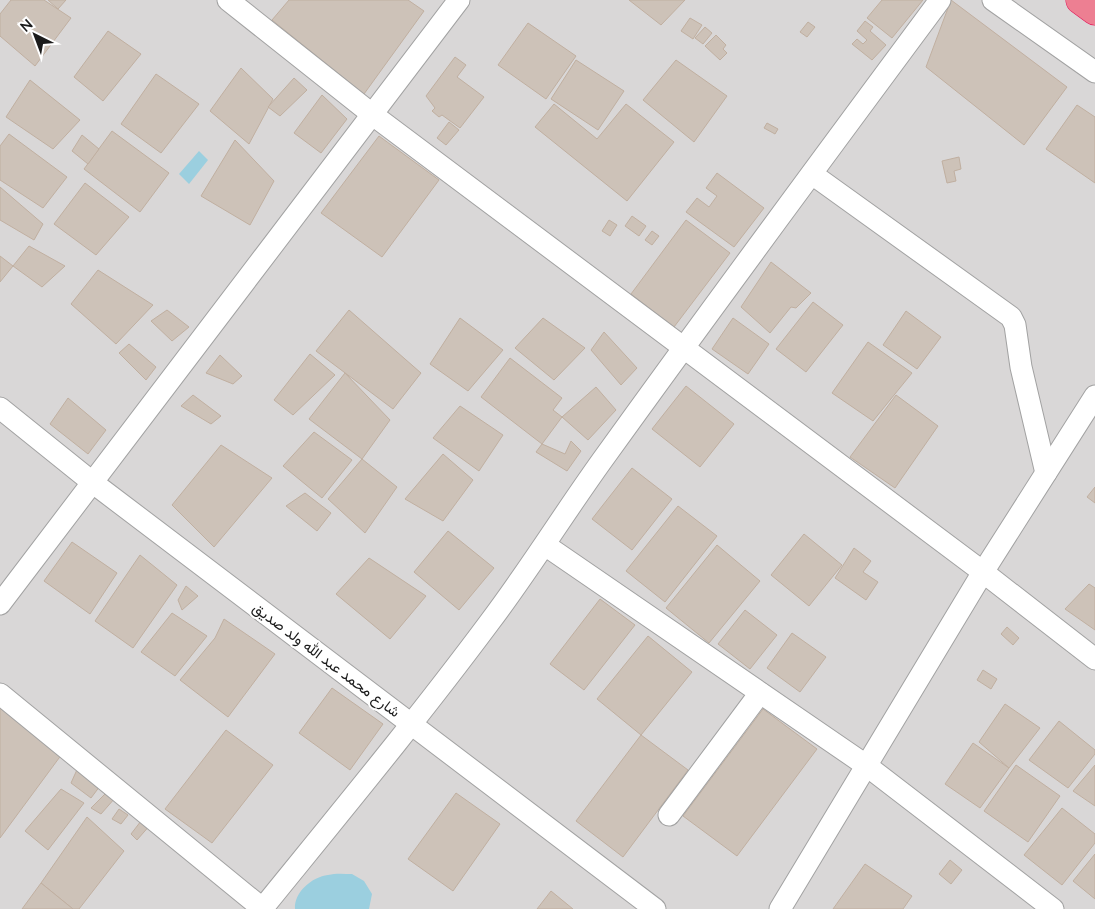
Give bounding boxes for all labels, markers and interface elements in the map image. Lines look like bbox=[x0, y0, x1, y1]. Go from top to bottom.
north arrow bbox=[10, 10, 60, 60]
text: N bbox=[16, 15, 36, 35]
street label: شارع محمد عبد الله ولد صديق bbox=[248, 598, 404, 723]

